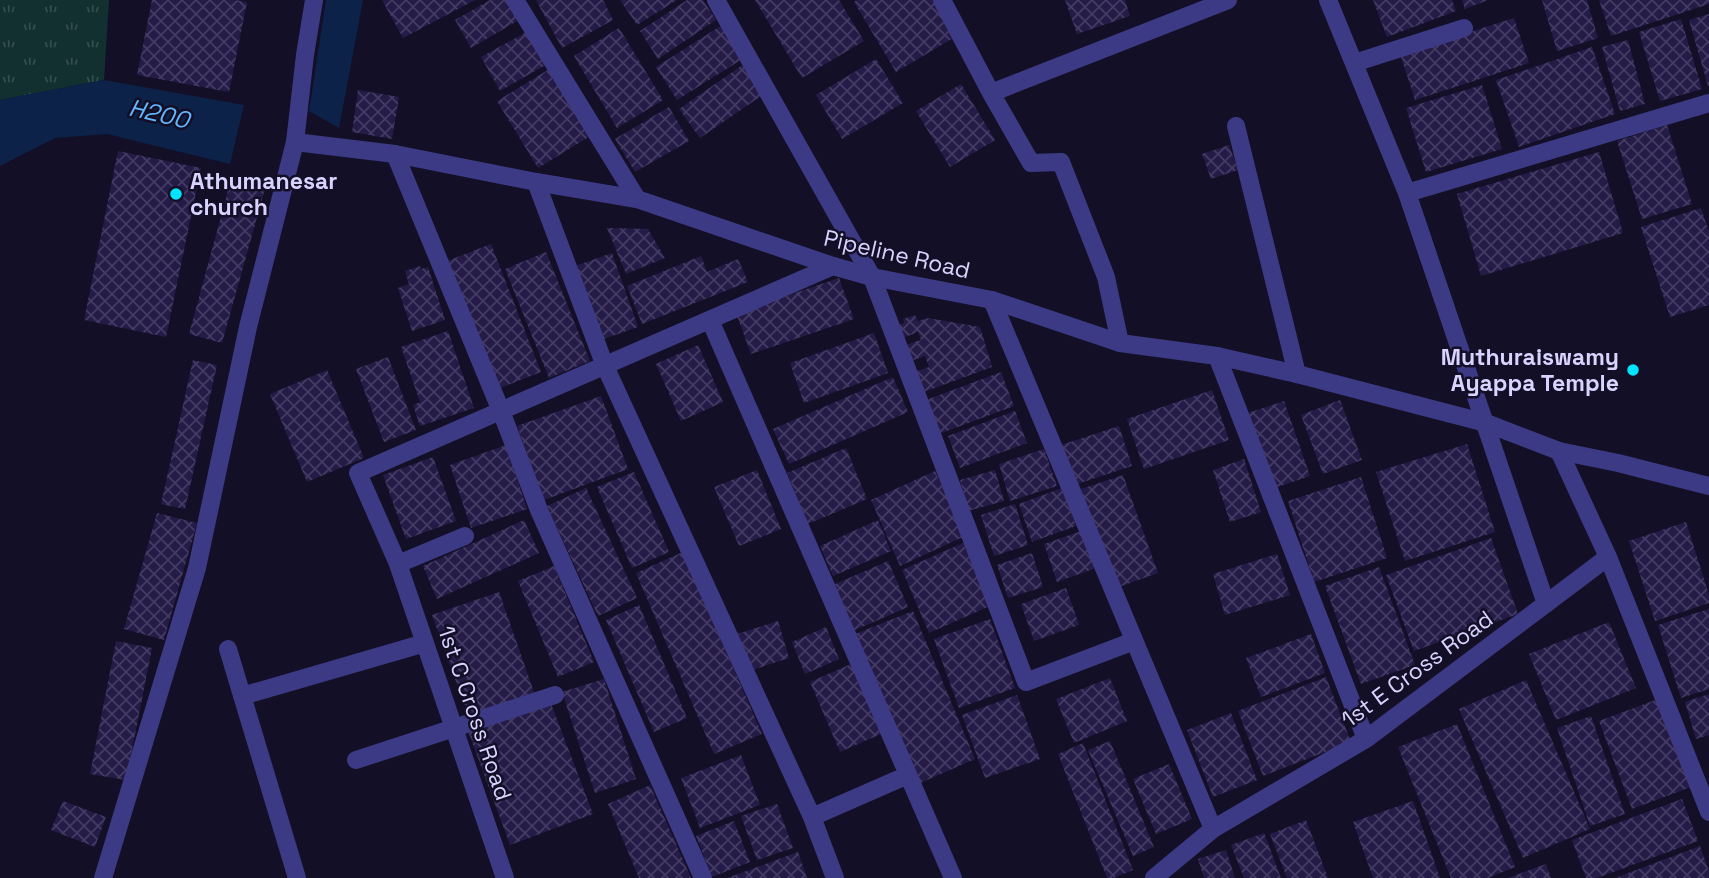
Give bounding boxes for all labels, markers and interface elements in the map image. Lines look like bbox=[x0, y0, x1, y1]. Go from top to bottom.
water label: H200 bbox=[126, 92, 195, 136]
place label: Athumanesar church bbox=[190, 166, 337, 222]
marker: Athumanesar church bbox=[168, 186, 184, 202]
street label: Pipeline Road bbox=[821, 223, 973, 285]
place label: Muthuraiswamy Ayappa Temple bbox=[1441, 342, 1619, 398]
marker: Muthuraiswamy Ayappa Temple bbox=[1625, 362, 1641, 378]
street label: 1st E Cross Road bbox=[1335, 604, 1499, 734]
street label: 1st C Cross Road bbox=[431, 622, 519, 804]

